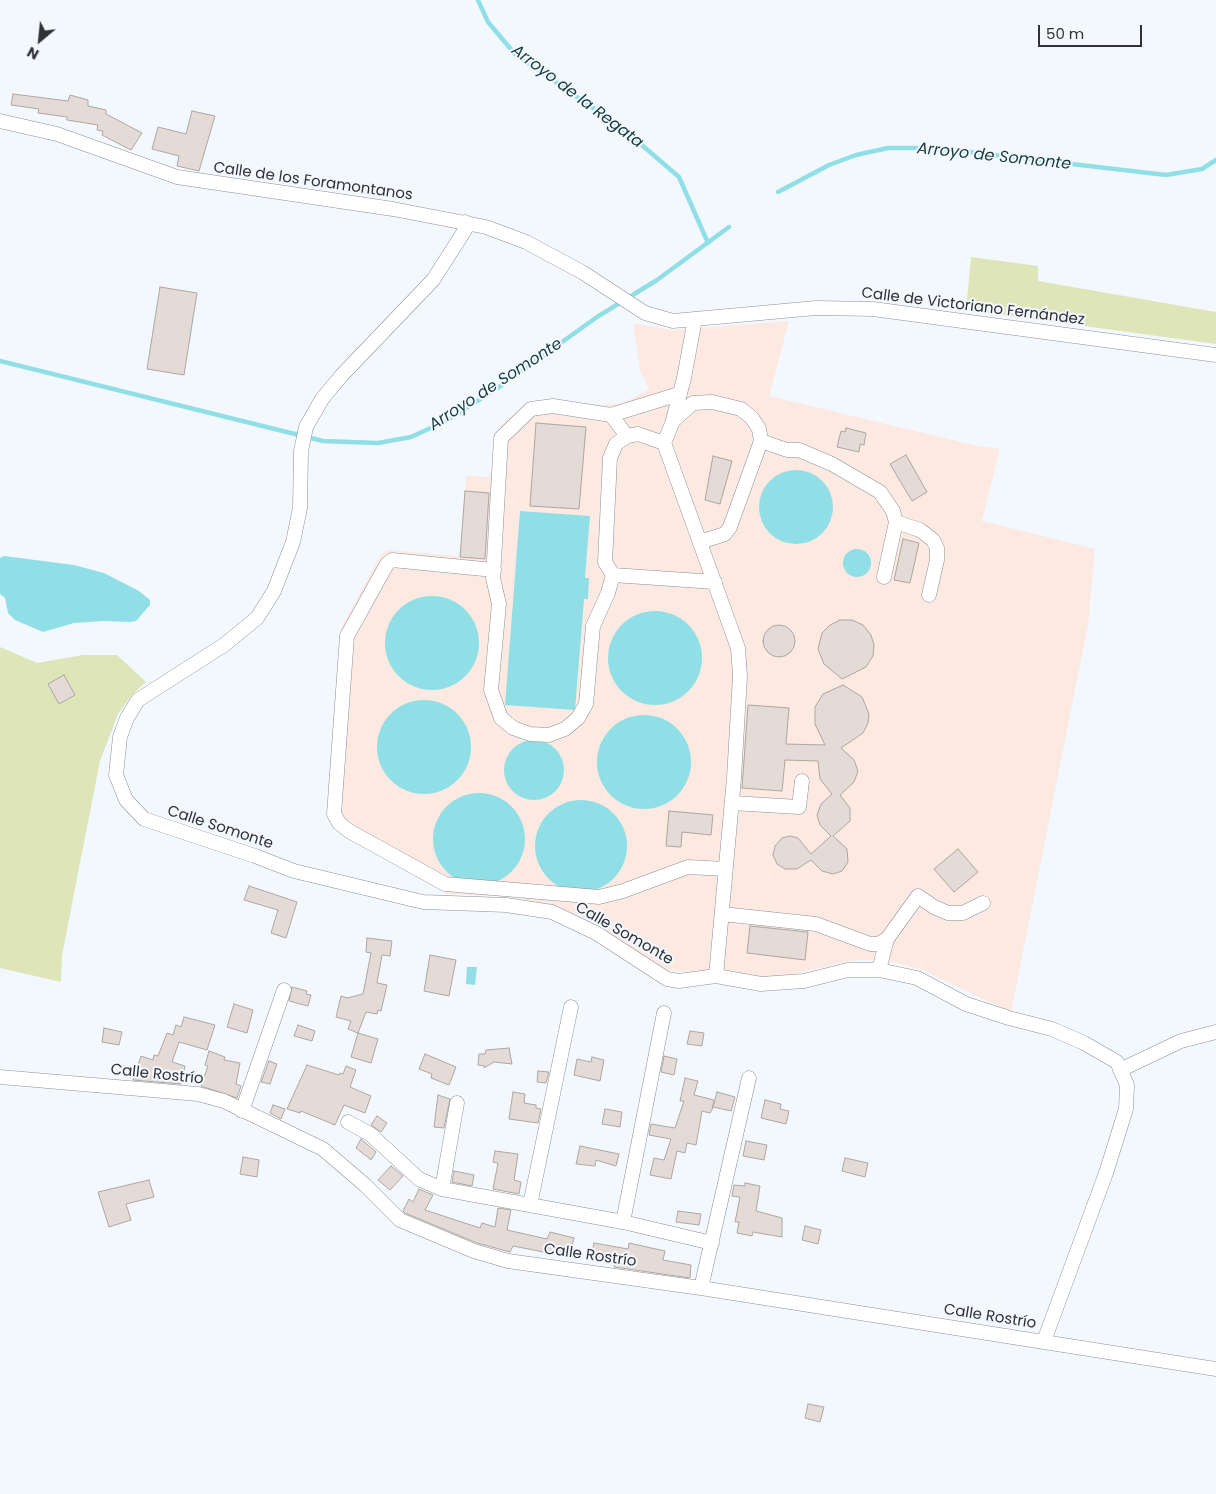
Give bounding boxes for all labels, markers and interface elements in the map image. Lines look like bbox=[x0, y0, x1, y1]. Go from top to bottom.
north arrow bbox=[15, 15, 65, 65]
scale bar bbox=[1041, 15, 1145, 47]
text: 50 m bbox=[1046, 23, 1084, 44]
water label: Arroyo de la Regata bbox=[507, 41, 647, 153]
text: N bbox=[24, 42, 42, 65]
water label: Arroyo de Somonte bbox=[916, 139, 1072, 175]
street label: Calle de los Foramontanos bbox=[212, 159, 414, 205]
street label: Calle de Victoriano Fernández bbox=[860, 284, 1086, 330]
water label: Arroyo de Somonte bbox=[426, 335, 566, 435]
street label: Calle Somonte bbox=[165, 802, 275, 854]
street label: Calle Somonte bbox=[572, 899, 676, 969]
street label: Calle Rostrío bbox=[110, 1061, 204, 1089]
street label: Calle Rostrío bbox=[543, 1241, 637, 1271]
street label: Calle Rostrío bbox=[943, 1301, 1037, 1333]

